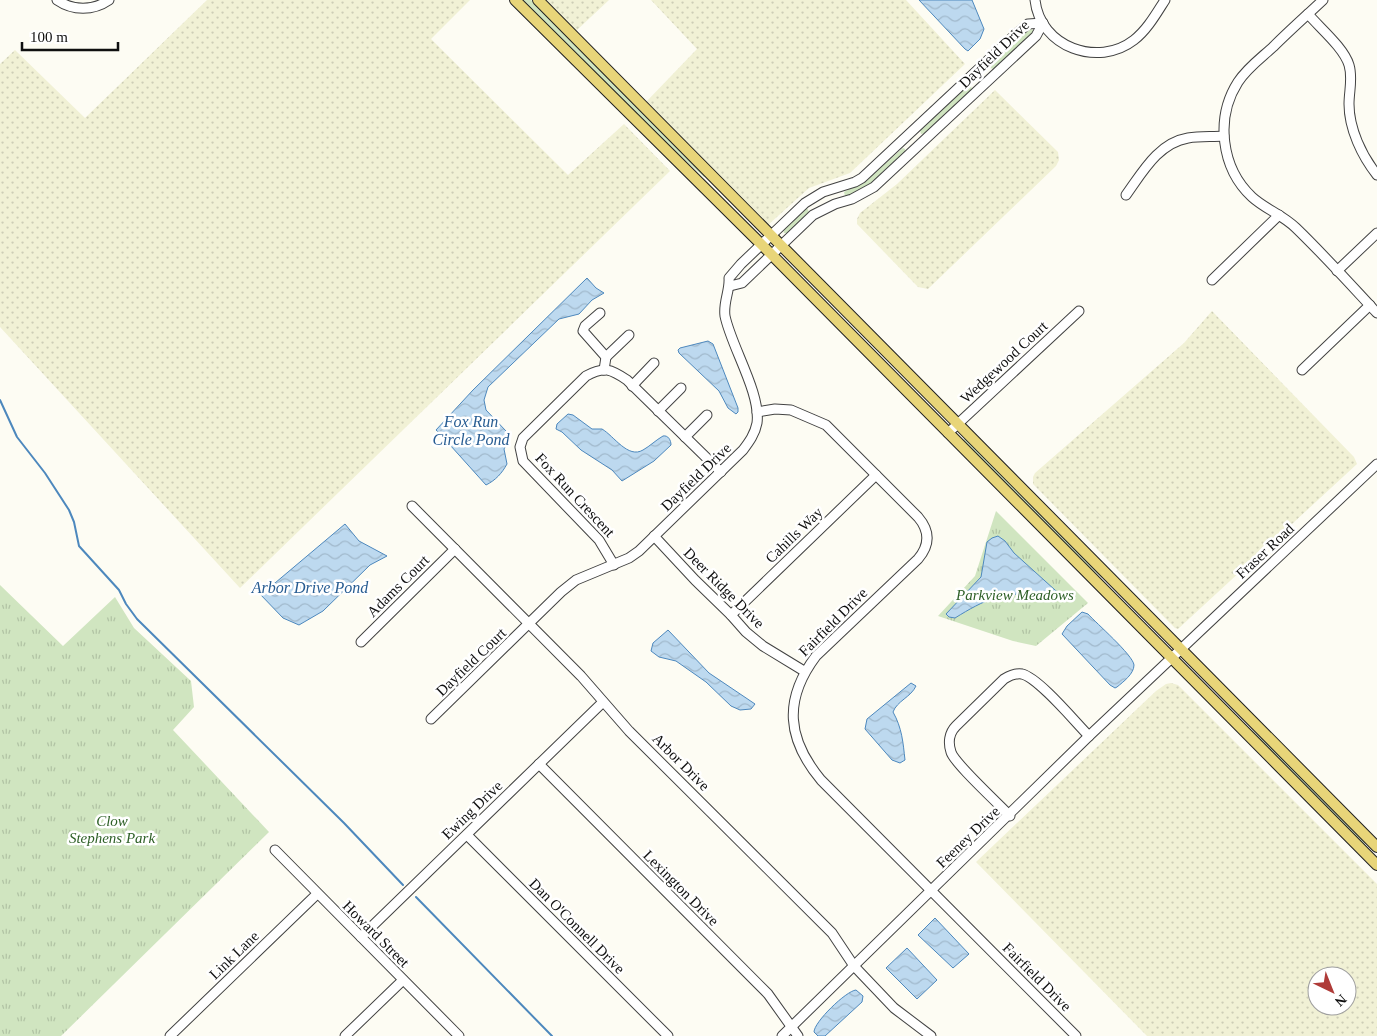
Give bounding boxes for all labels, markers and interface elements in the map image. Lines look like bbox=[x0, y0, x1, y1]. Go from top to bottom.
street label: Dayfield Drive bbox=[956, 17, 1032, 91]
scale bar bbox=[22, 20, 119, 52]
text: 100 m bbox=[30, 29, 68, 45]
street label: Wedgewood Court bbox=[957, 317, 1051, 406]
water label: Fox Run Circle Pond bbox=[432, 413, 511, 448]
street label: Dayfield Drive bbox=[658, 440, 734, 514]
street label: Fox Run Crescent bbox=[532, 450, 618, 541]
street label: Cahills Way bbox=[762, 504, 826, 566]
street label: Fraser Road bbox=[1233, 520, 1297, 582]
street label: Deer Ridge Drive bbox=[681, 545, 768, 632]
street label: Adams Court bbox=[364, 551, 433, 620]
water label: Arbor Drive Pond bbox=[251, 579, 369, 596]
street label: Fairfield Drive bbox=[796, 584, 871, 659]
park label: Parkview Meadows bbox=[955, 587, 1074, 603]
street label: Dayfield Court bbox=[433, 624, 510, 699]
street label: Arbor Drive bbox=[649, 730, 713, 794]
street label: Ewing Drive bbox=[439, 777, 506, 843]
street label: Feeney Drive bbox=[933, 803, 1003, 871]
park label: Clow Stephens Park bbox=[69, 813, 155, 846]
street label: Lexington Drive bbox=[640, 847, 722, 929]
street label: Dan O'Connell Drive bbox=[526, 875, 628, 977]
street label: Howard Street bbox=[340, 898, 413, 971]
street label: Link Lane bbox=[206, 927, 262, 982]
street label: Fairfield Drive bbox=[1000, 940, 1075, 1015]
north arrow bbox=[1307, 966, 1357, 1016]
text: N bbox=[1332, 991, 1349, 1009]

